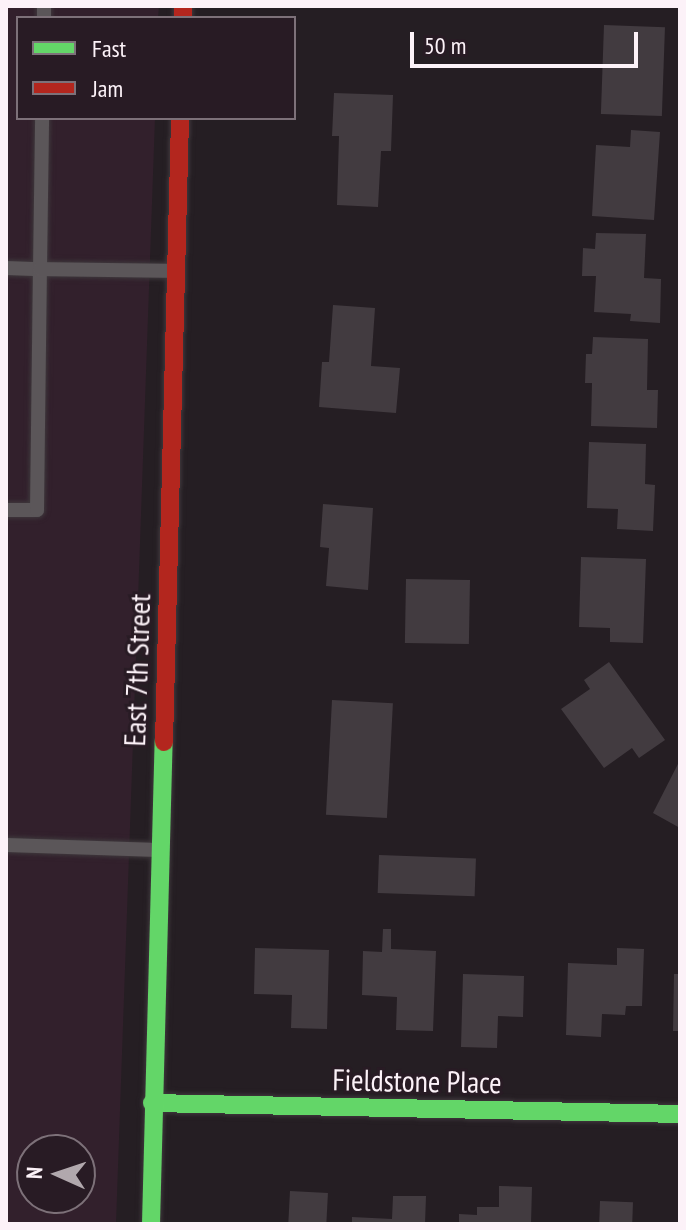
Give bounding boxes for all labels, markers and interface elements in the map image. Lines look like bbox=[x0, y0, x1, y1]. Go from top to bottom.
legend bbox=[16, 16, 296, 120]
scale bar bbox=[414, 16, 642, 66]
text: 50 m bbox=[424, 30, 466, 61]
text: Fast bbox=[92, 33, 126, 64]
text: Jam bbox=[92, 73, 123, 104]
street label: East 7th Street bbox=[116, 593, 158, 747]
street label: Fieldstone Place bbox=[332, 1062, 502, 1100]
north arrow bbox=[16, 1134, 96, 1214]
text: N bbox=[20, 1166, 48, 1180]

